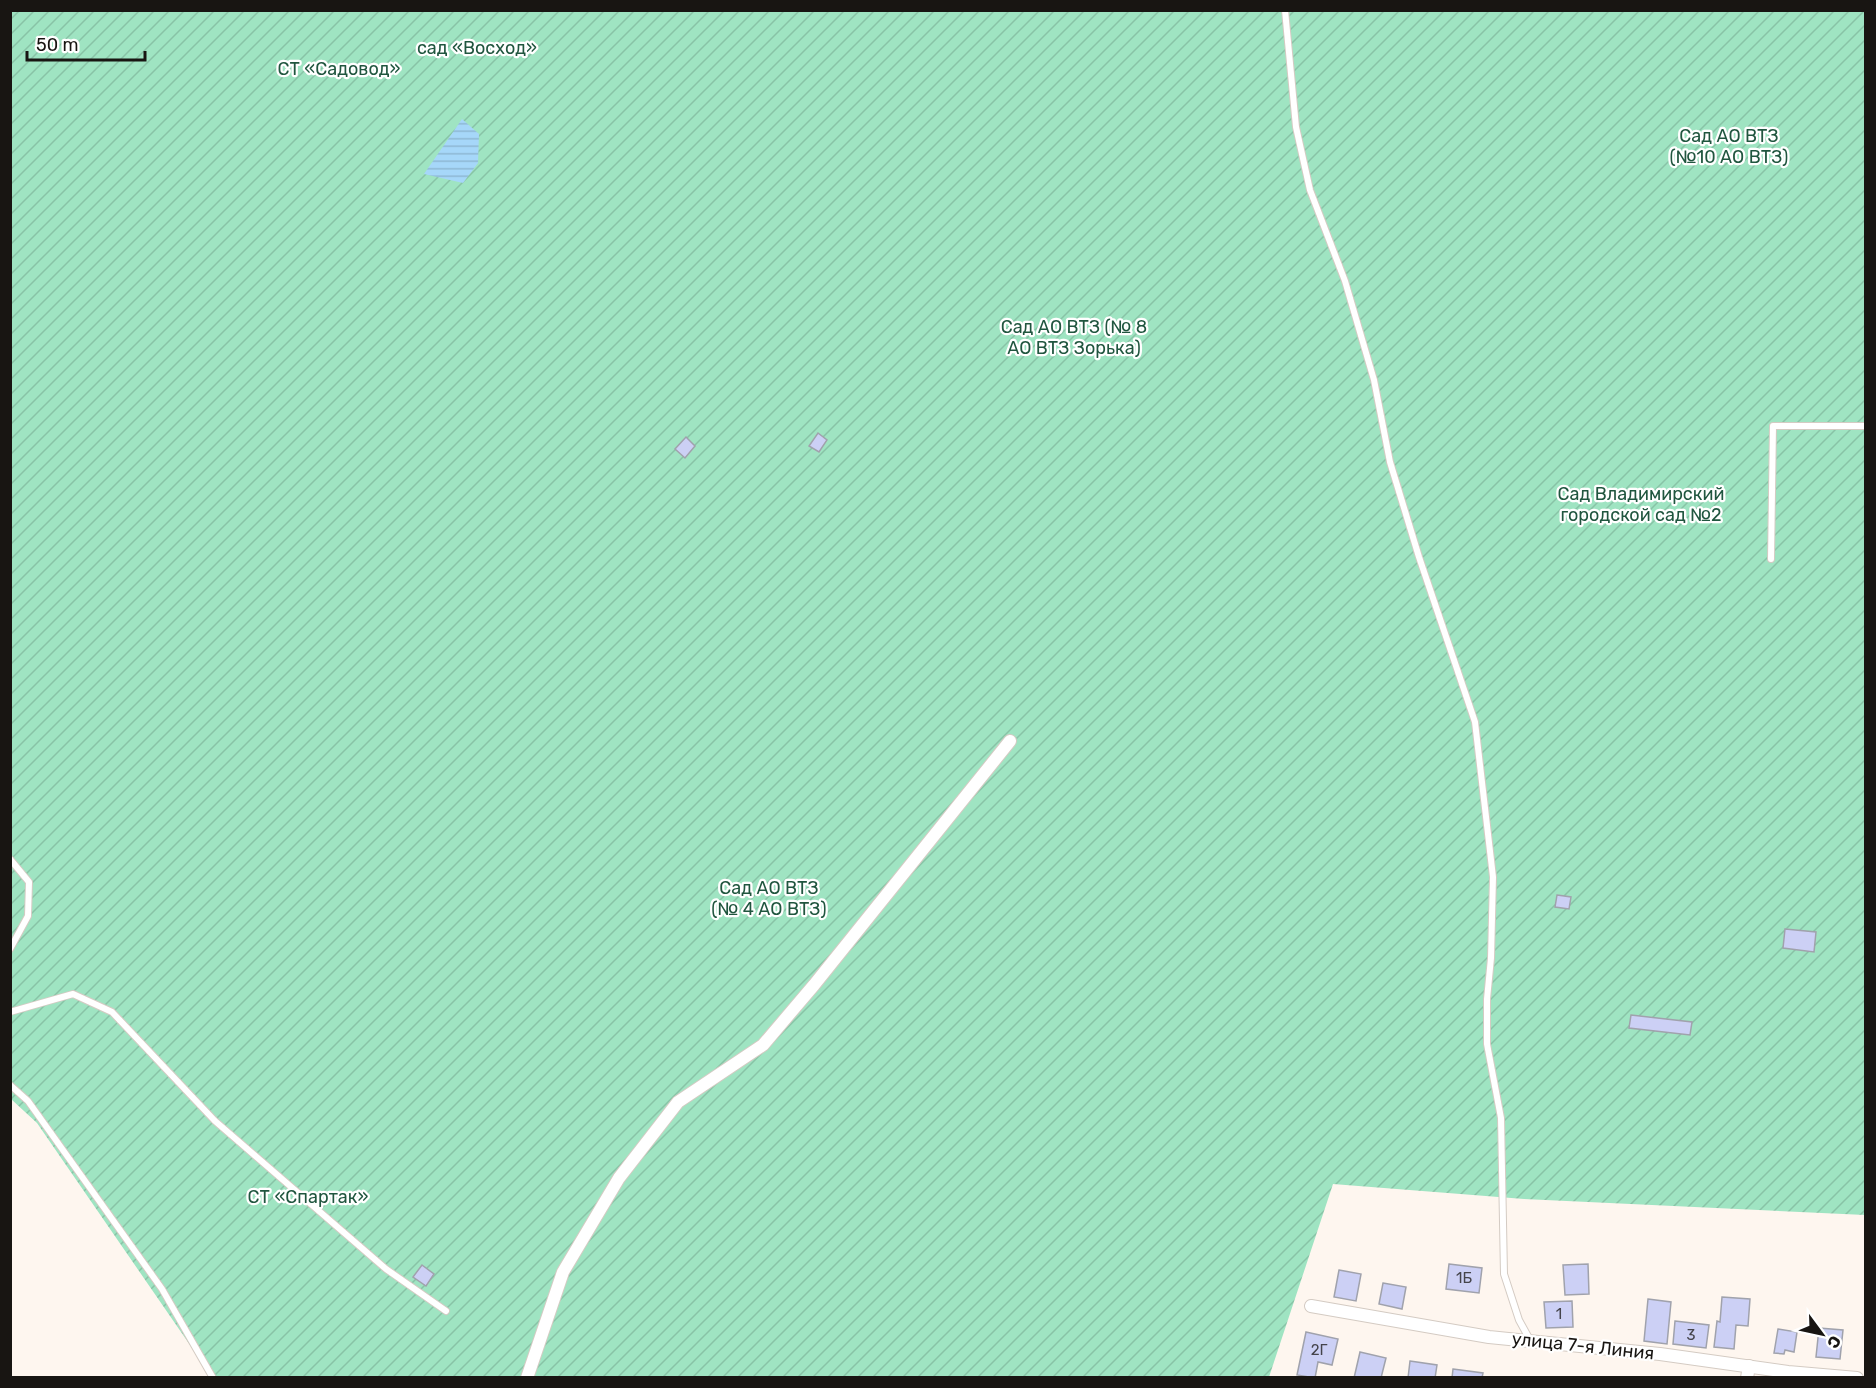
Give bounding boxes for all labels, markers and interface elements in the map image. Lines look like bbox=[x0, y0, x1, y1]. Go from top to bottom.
scale bar bbox=[27, 24, 146, 62]
text: 50 m bbox=[36, 34, 79, 56]
park label: сад «Восход» bbox=[417, 37, 537, 59]
park label: СТ «Садовод» bbox=[278, 58, 401, 80]
park label: Сад АО ВТЗ (№10 АО ВТЗ) bbox=[1670, 125, 1788, 168]
park label: Сад АО ВТЗ (№ 8 АО ВТЗ Зорька) bbox=[1001, 316, 1147, 359]
park label: Сад Владимирский городской сад №2 bbox=[1558, 483, 1724, 526]
park label: Сад АО ВТЗ (№ 4 АО ВТЗ) bbox=[711, 877, 827, 920]
park label: СТ «Спартак» bbox=[248, 1186, 368, 1208]
house number: 1Б bbox=[1456, 1269, 1472, 1287]
north arrow bbox=[1792, 1304, 1852, 1364]
house number: 1 bbox=[1556, 1305, 1562, 1323]
house number: 3 bbox=[1686, 1326, 1696, 1344]
street label: улица 7-я Линия bbox=[1511, 1328, 1655, 1364]
text: С bbox=[1823, 1332, 1845, 1352]
house number: 2Г bbox=[1311, 1341, 1327, 1359]

